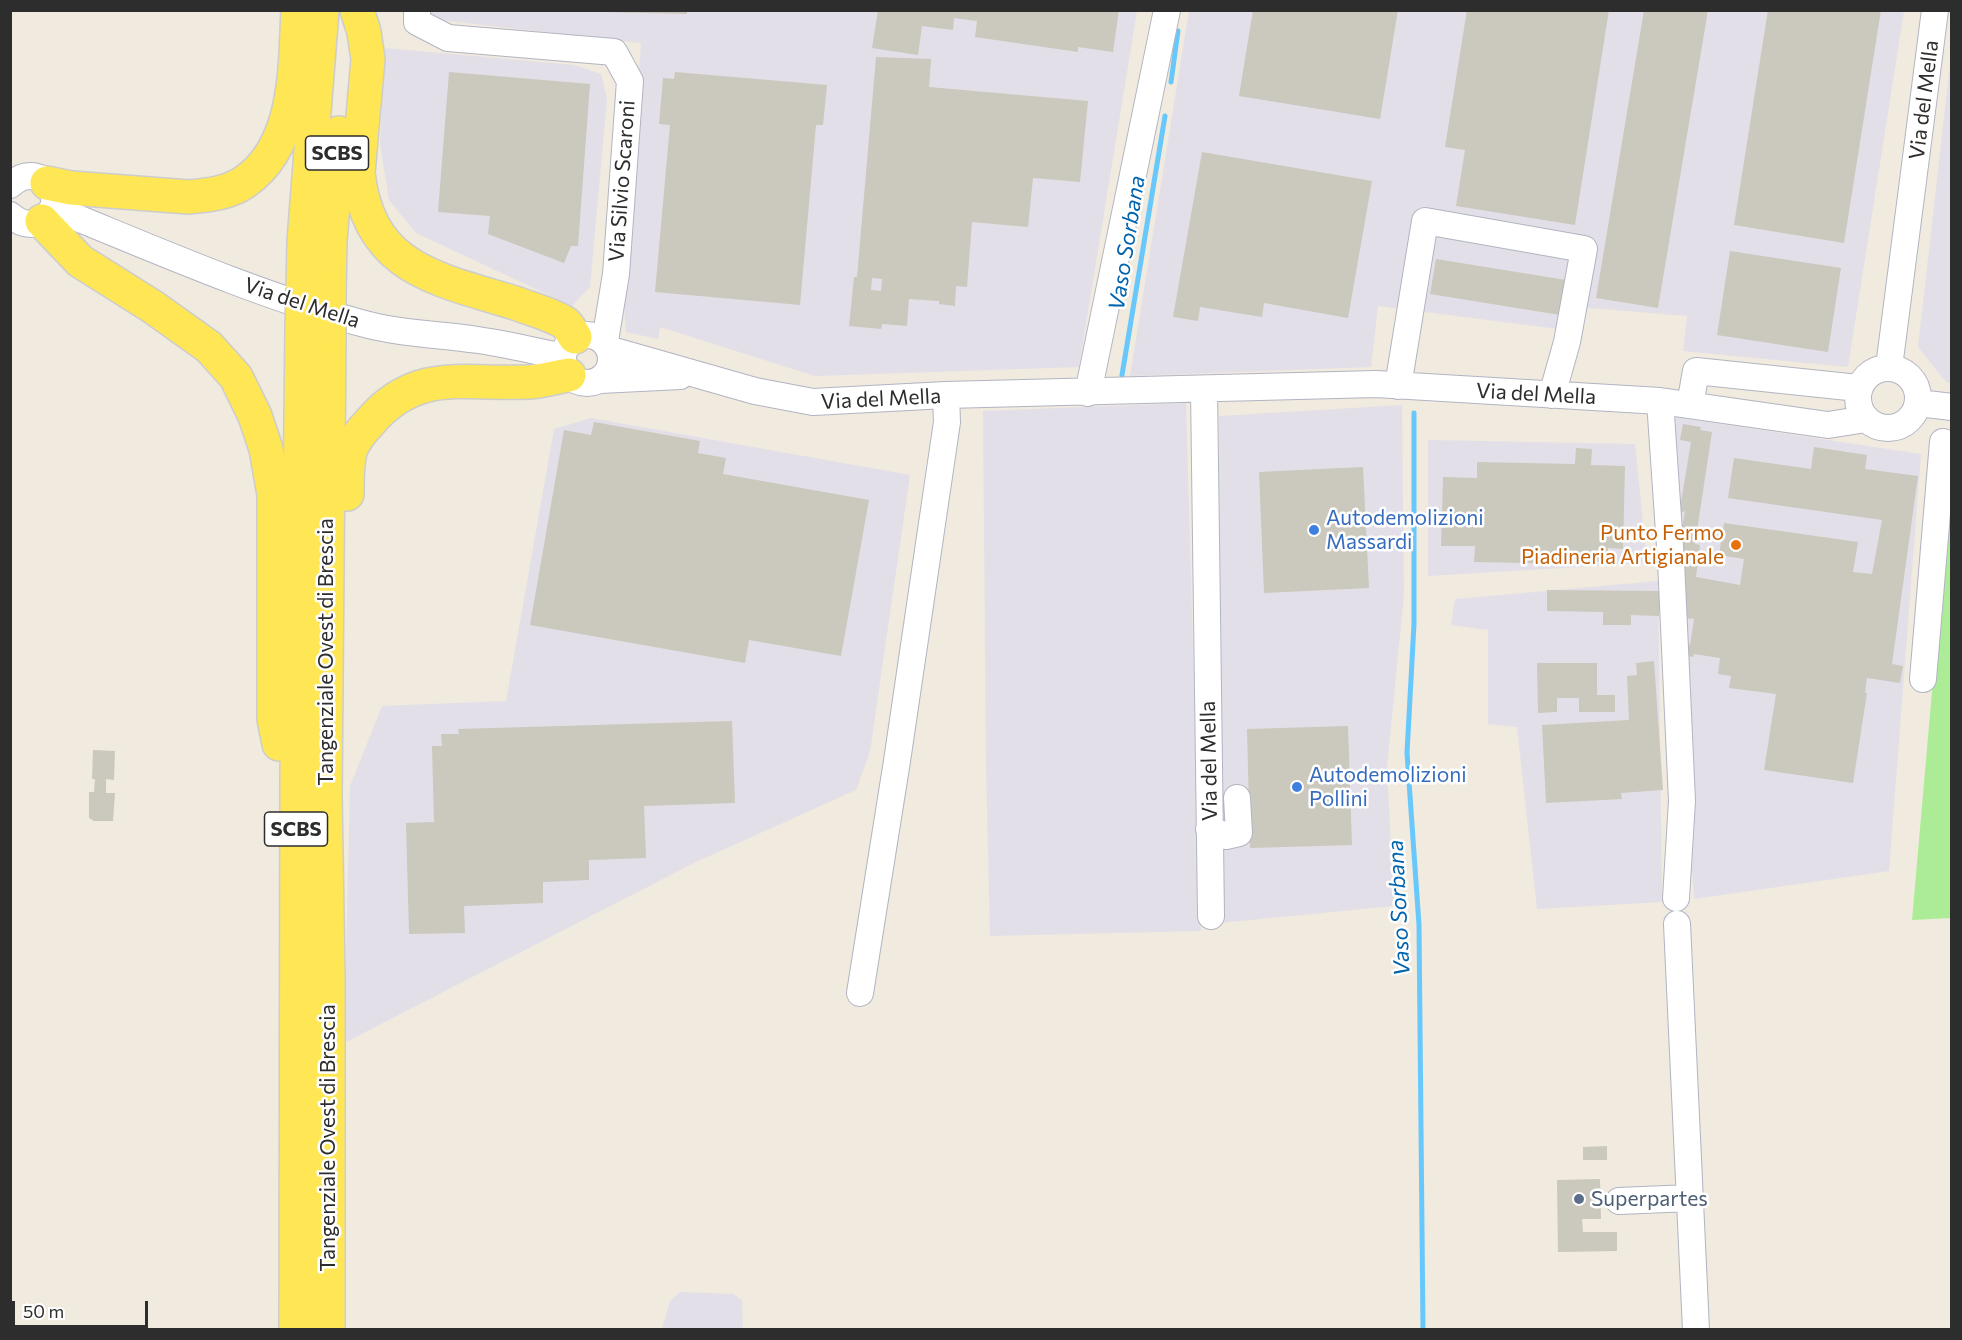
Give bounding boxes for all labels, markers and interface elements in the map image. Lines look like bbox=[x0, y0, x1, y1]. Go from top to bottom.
street label: Via del Mella bbox=[1904, 39, 1944, 161]
street label: Via Silvio Scaroni bbox=[604, 99, 640, 263]
road number: SCBS bbox=[306, 136, 368, 170]
water label: Vaso Sorbana bbox=[1103, 174, 1151, 312]
street label: Via del Mella bbox=[241, 272, 363, 334]
street label: Via del Mella bbox=[1475, 378, 1597, 410]
street label: Via del Mella bbox=[820, 383, 942, 415]
place label: Autodemolizioni Massardi bbox=[1326, 505, 1484, 555]
street label: Tangenziale Ovest di Brescia bbox=[313, 518, 339, 786]
place label: Punto Fermo Piadineria Artigianale bbox=[1521, 520, 1724, 570]
marker: Autodemolizioni Massardi bbox=[1307, 523, 1321, 537]
marker: Punto Fermo Piadineria Artigianale bbox=[1729, 538, 1743, 552]
street label: Via del Mella bbox=[1195, 701, 1223, 821]
place label: Autodemolizioni Pollini bbox=[1309, 762, 1467, 812]
marker: Autodemolizioni Pollini bbox=[1290, 780, 1304, 794]
road number: SCBS bbox=[264, 812, 328, 846]
water label: Vaso Sorbana bbox=[1382, 839, 1416, 977]
street label: Tangenziale Ovest di Brescia bbox=[315, 1004, 341, 1272]
place label: Superpartes bbox=[1591, 1186, 1708, 1212]
marker: Superpartes bbox=[1572, 1192, 1586, 1206]
scale bar bbox=[15, 1289, 152, 1327]
text: 50 m bbox=[23, 1300, 64, 1322]

